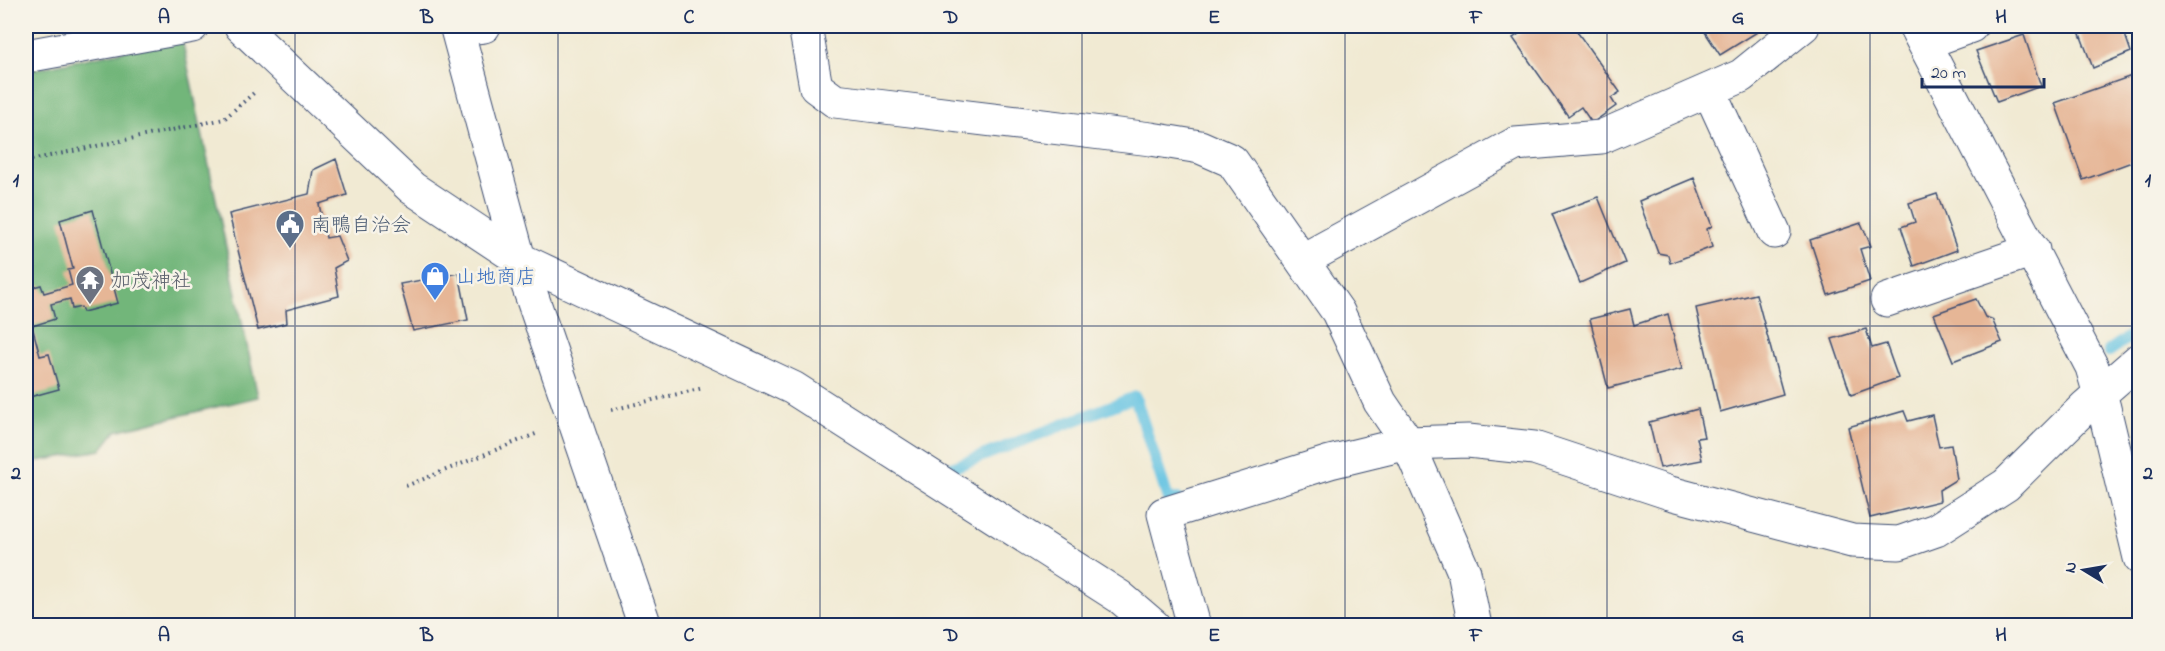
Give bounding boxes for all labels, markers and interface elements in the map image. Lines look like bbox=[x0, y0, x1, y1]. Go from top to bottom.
text: A bbox=[158, 4, 170, 33]
text: B bbox=[419, 4, 434, 33]
text: C bbox=[684, 4, 695, 33]
text: D bbox=[943, 4, 958, 33]
text: E bbox=[1208, 4, 1220, 33]
text: F bbox=[1469, 4, 1483, 33]
text: G bbox=[1732, 4, 1745, 33]
text: H bbox=[1995, 4, 2007, 33]
scale bar bbox=[1922, 51, 2044, 89]
text: 20 m bbox=[1931, 61, 1966, 87]
text: 1 bbox=[13, 167, 20, 196]
text: 1 bbox=[2145, 167, 2152, 196]
public building icon: 南鴨自治会 bbox=[274, 208, 306, 250]
place label: 南鴨自治会 bbox=[311, 212, 411, 241]
shop icon: 山地商店 bbox=[419, 260, 451, 302]
temple icon: 加茂神社 bbox=[74, 264, 106, 306]
place label: 山地商店 bbox=[456, 264, 536, 293]
place label: 加茂神社 bbox=[111, 268, 191, 297]
text: 2 bbox=[10, 460, 21, 489]
text: 2 bbox=[2142, 460, 2153, 489]
north arrow bbox=[2054, 540, 2114, 600]
text: N bbox=[2058, 560, 2084, 575]
text: A bbox=[158, 622, 170, 651]
text: B bbox=[419, 622, 434, 651]
text: C bbox=[684, 622, 695, 651]
text: D bbox=[943, 622, 958, 651]
text: E bbox=[1208, 622, 1220, 651]
text: F bbox=[1469, 622, 1483, 651]
text: G bbox=[1732, 622, 1745, 651]
text: H bbox=[1995, 622, 2007, 651]

